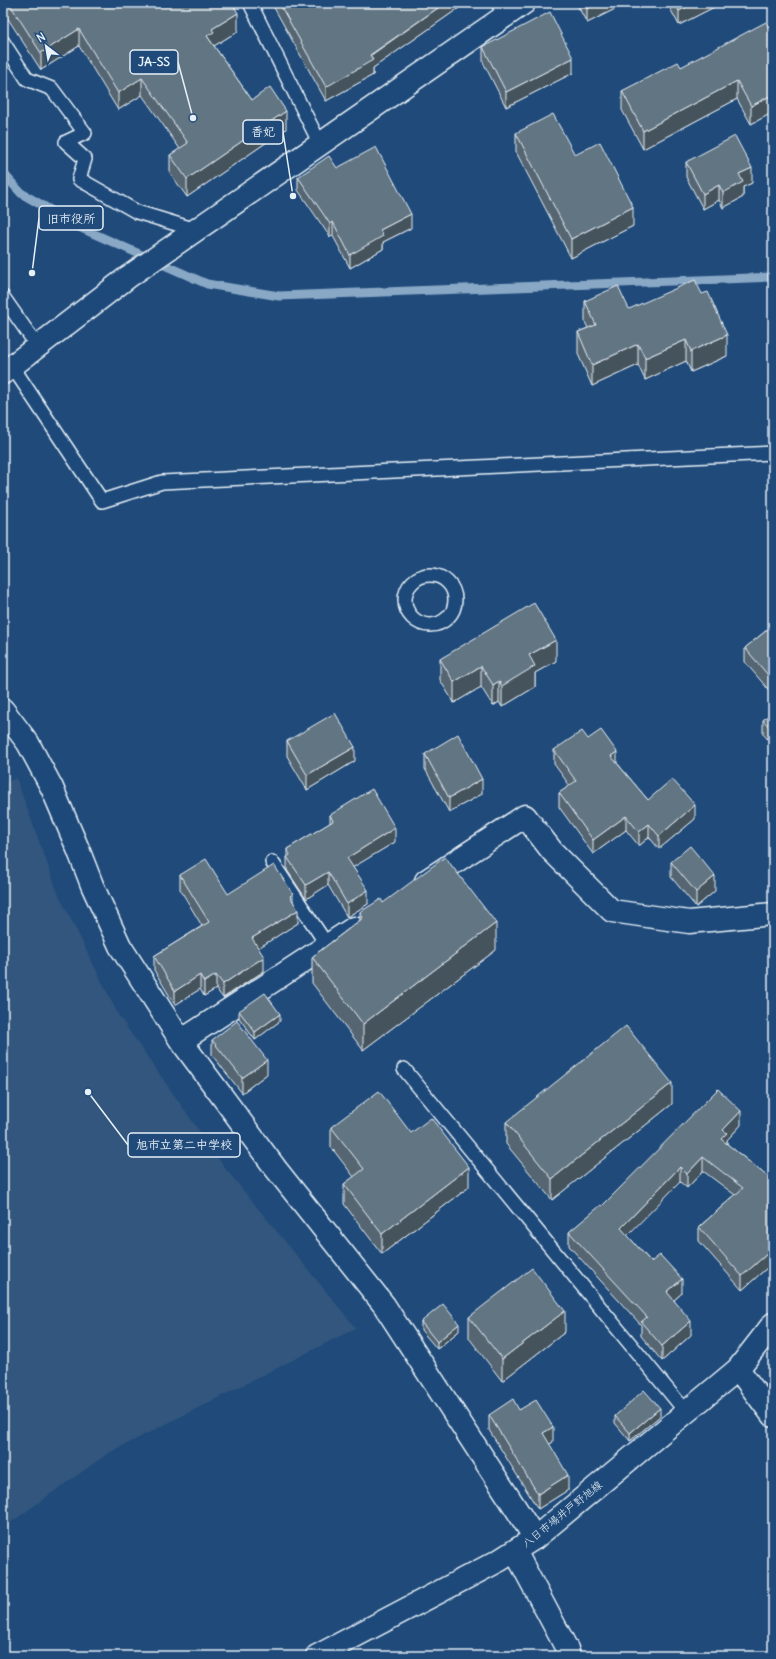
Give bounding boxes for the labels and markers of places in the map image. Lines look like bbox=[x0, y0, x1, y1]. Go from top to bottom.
callout: JA-SS bbox=[130, 50, 178, 74]
callout: 香妃 bbox=[243, 120, 283, 144]
callout: 旧市役所 bbox=[39, 206, 103, 230]
callout: 旭市立第二中学校 bbox=[128, 1133, 240, 1157]

